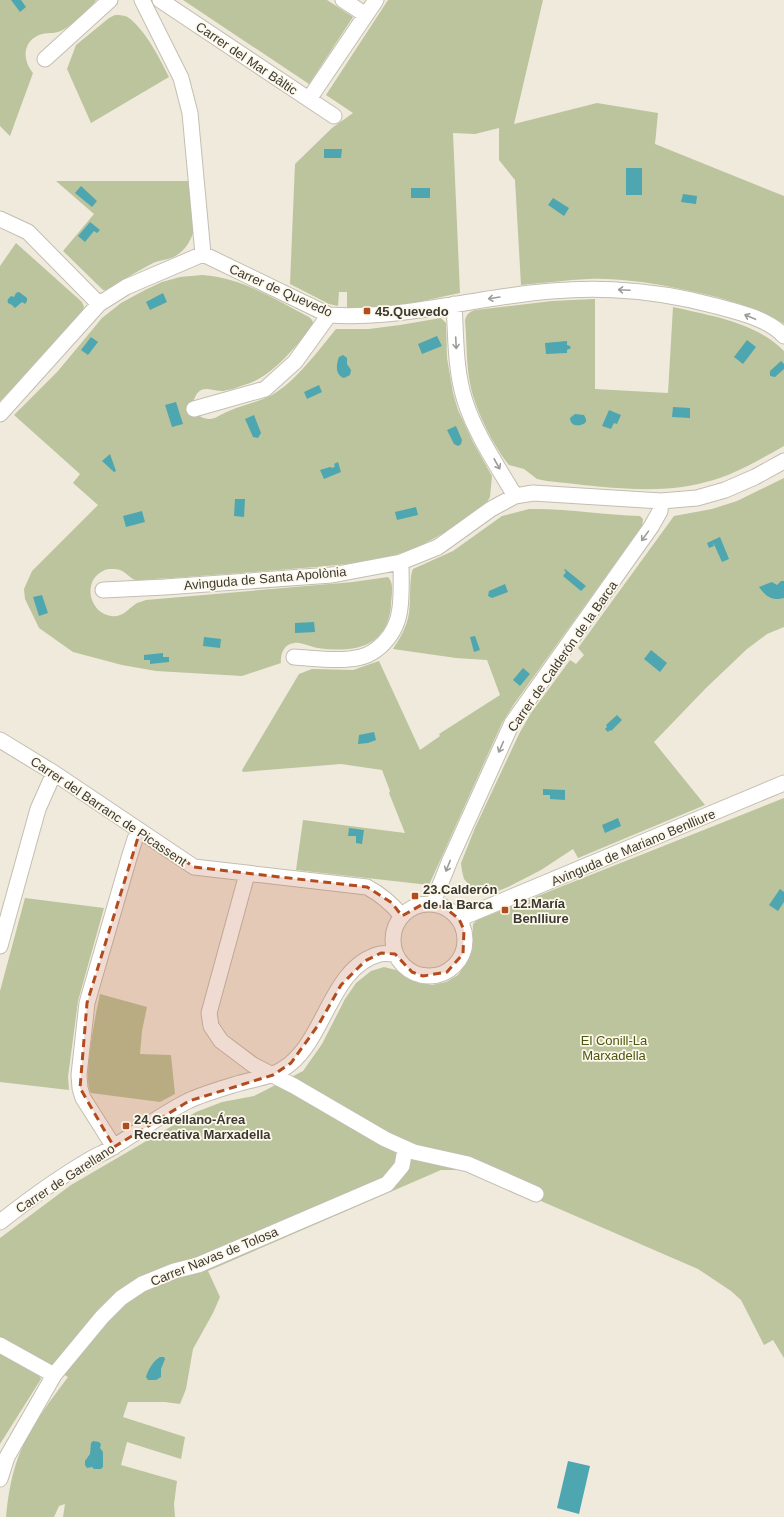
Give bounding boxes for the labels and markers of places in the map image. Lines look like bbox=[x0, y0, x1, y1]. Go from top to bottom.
place label: 45.Quevedo bbox=[375, 304, 449, 319]
marker: 45.Quevedo bbox=[362, 306, 372, 316]
place label: 23.Calderón de la Barca bbox=[423, 882, 497, 912]
marker: 23.Calderón de la Barca bbox=[410, 891, 420, 901]
place label: 12.María Benlliure bbox=[513, 896, 569, 926]
marker: 12.María Benlliure bbox=[500, 905, 510, 915]
place label: 24.Garellano-Área Recreativa Marxadella bbox=[134, 1112, 271, 1142]
marker: 24.Garellano-Área Recreativa Marxadella bbox=[121, 1121, 131, 1131]

